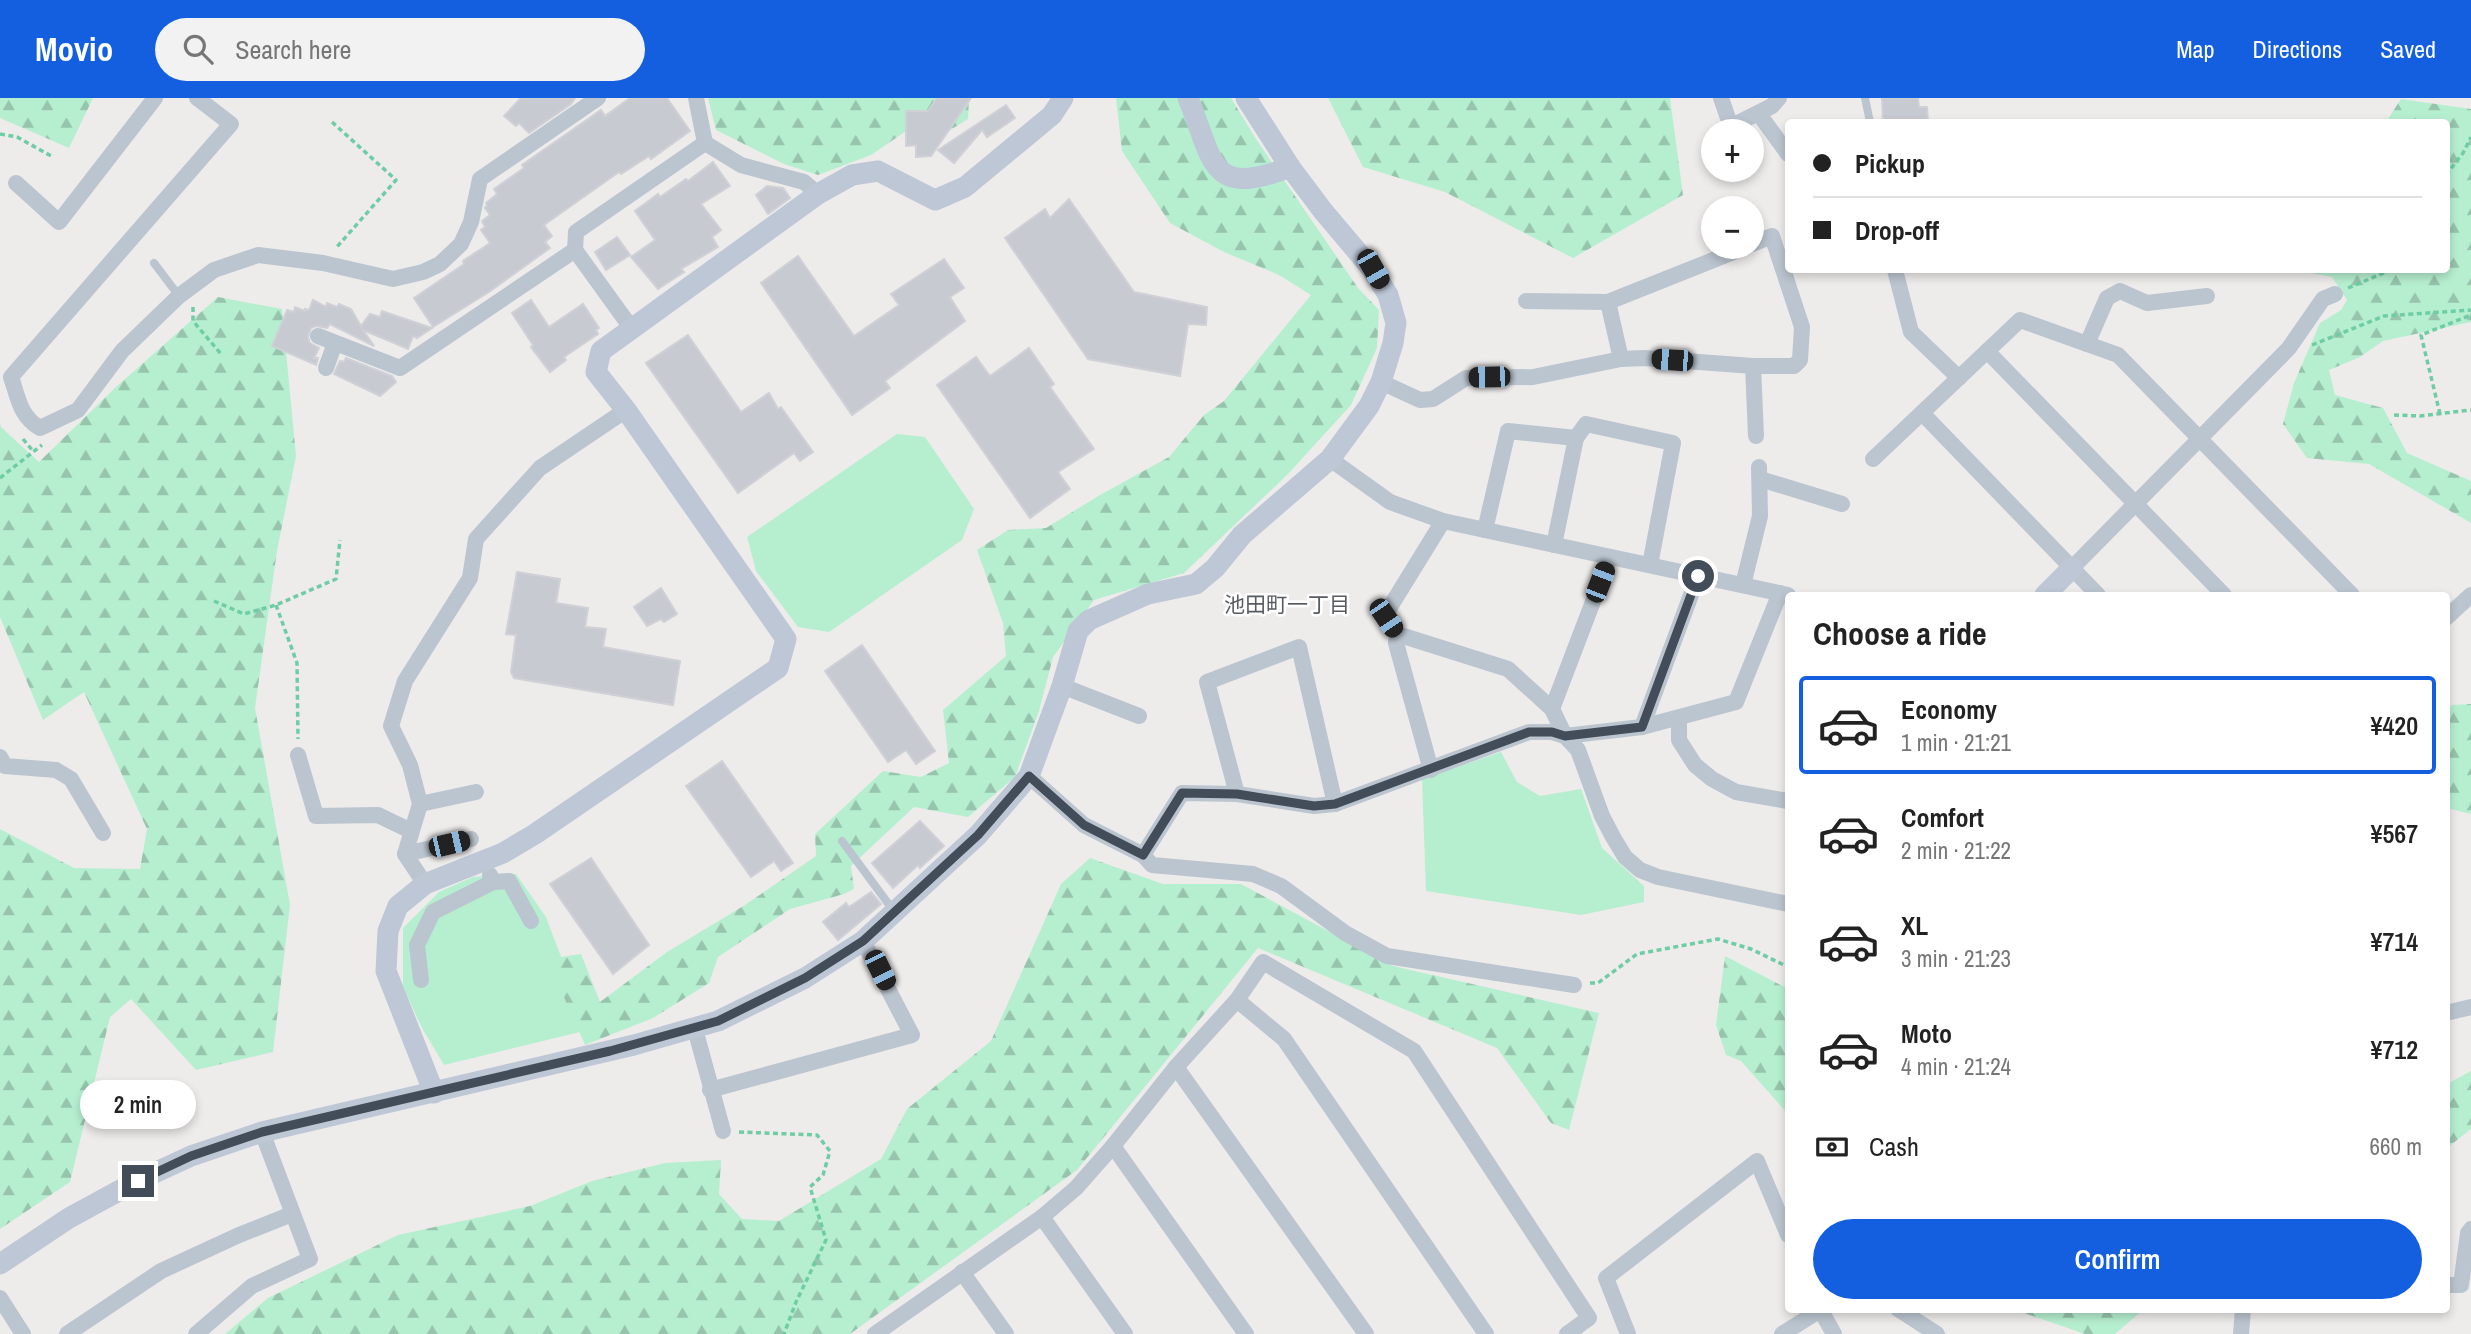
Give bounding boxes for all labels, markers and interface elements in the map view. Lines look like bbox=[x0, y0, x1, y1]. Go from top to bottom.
search box bbox=[155, 18, 645, 81]
text: Movio bbox=[35, 27, 113, 71]
icon: search bbox=[179, 30, 217, 68]
text: Search here bbox=[235, 32, 351, 67]
text: Map bbox=[2176, 33, 2214, 65]
text: Directions bbox=[2252, 33, 2342, 65]
text: Saved bbox=[2380, 33, 2436, 65]
map controls bbox=[1701, 119, 1764, 259]
button: + bbox=[1701, 119, 1764, 182]
text: Pickup bbox=[1855, 146, 1925, 181]
button: − bbox=[1701, 196, 1764, 259]
text: Drop-off bbox=[1855, 213, 1939, 248]
car bbox=[1354, 246, 1393, 292]
car bbox=[1651, 348, 1694, 372]
car bbox=[1468, 366, 1511, 388]
car bbox=[1583, 559, 1618, 605]
route start bbox=[1682, 560, 1714, 592]
district label: 池田町一丁目 bbox=[1224, 590, 1350, 619]
car bbox=[1366, 595, 1407, 641]
text: Choose a ride bbox=[1813, 612, 1987, 655]
text: Economy bbox=[1901, 692, 1997, 727]
icon: car bbox=[1817, 694, 1880, 757]
text: ¥420 bbox=[2371, 708, 2418, 743]
text: 1 min · 21:21 bbox=[1901, 727, 2011, 758]
text: Comfort bbox=[1901, 800, 1984, 835]
icon: car bbox=[1817, 802, 1880, 865]
text: ¥567 bbox=[2371, 816, 2418, 851]
car bbox=[427, 829, 472, 859]
text: 2 min · 21:22 bbox=[1901, 835, 2011, 866]
text: XL bbox=[1901, 908, 1928, 943]
icon: car bbox=[1817, 910, 1880, 973]
text: ¥714 bbox=[2371, 924, 2418, 959]
text: 3 min · 21:23 bbox=[1901, 943, 2011, 974]
car bbox=[862, 947, 899, 993]
text: Moto bbox=[1901, 1016, 1952, 1051]
icon: car bbox=[1817, 1018, 1880, 1081]
text: ¥712 bbox=[2371, 1032, 2418, 1067]
text: 4 min · 21:24 bbox=[1901, 1051, 2011, 1082]
callout: 2 min bbox=[80, 1080, 196, 1128]
text: 2 min bbox=[114, 1089, 162, 1120]
icon: cash bbox=[1813, 1128, 1851, 1166]
text: Cash bbox=[1869, 1129, 1919, 1164]
text: 660 m bbox=[2370, 1131, 2422, 1162]
route end bbox=[122, 1165, 154, 1197]
button: Confirm bbox=[1813, 1219, 2422, 1299]

